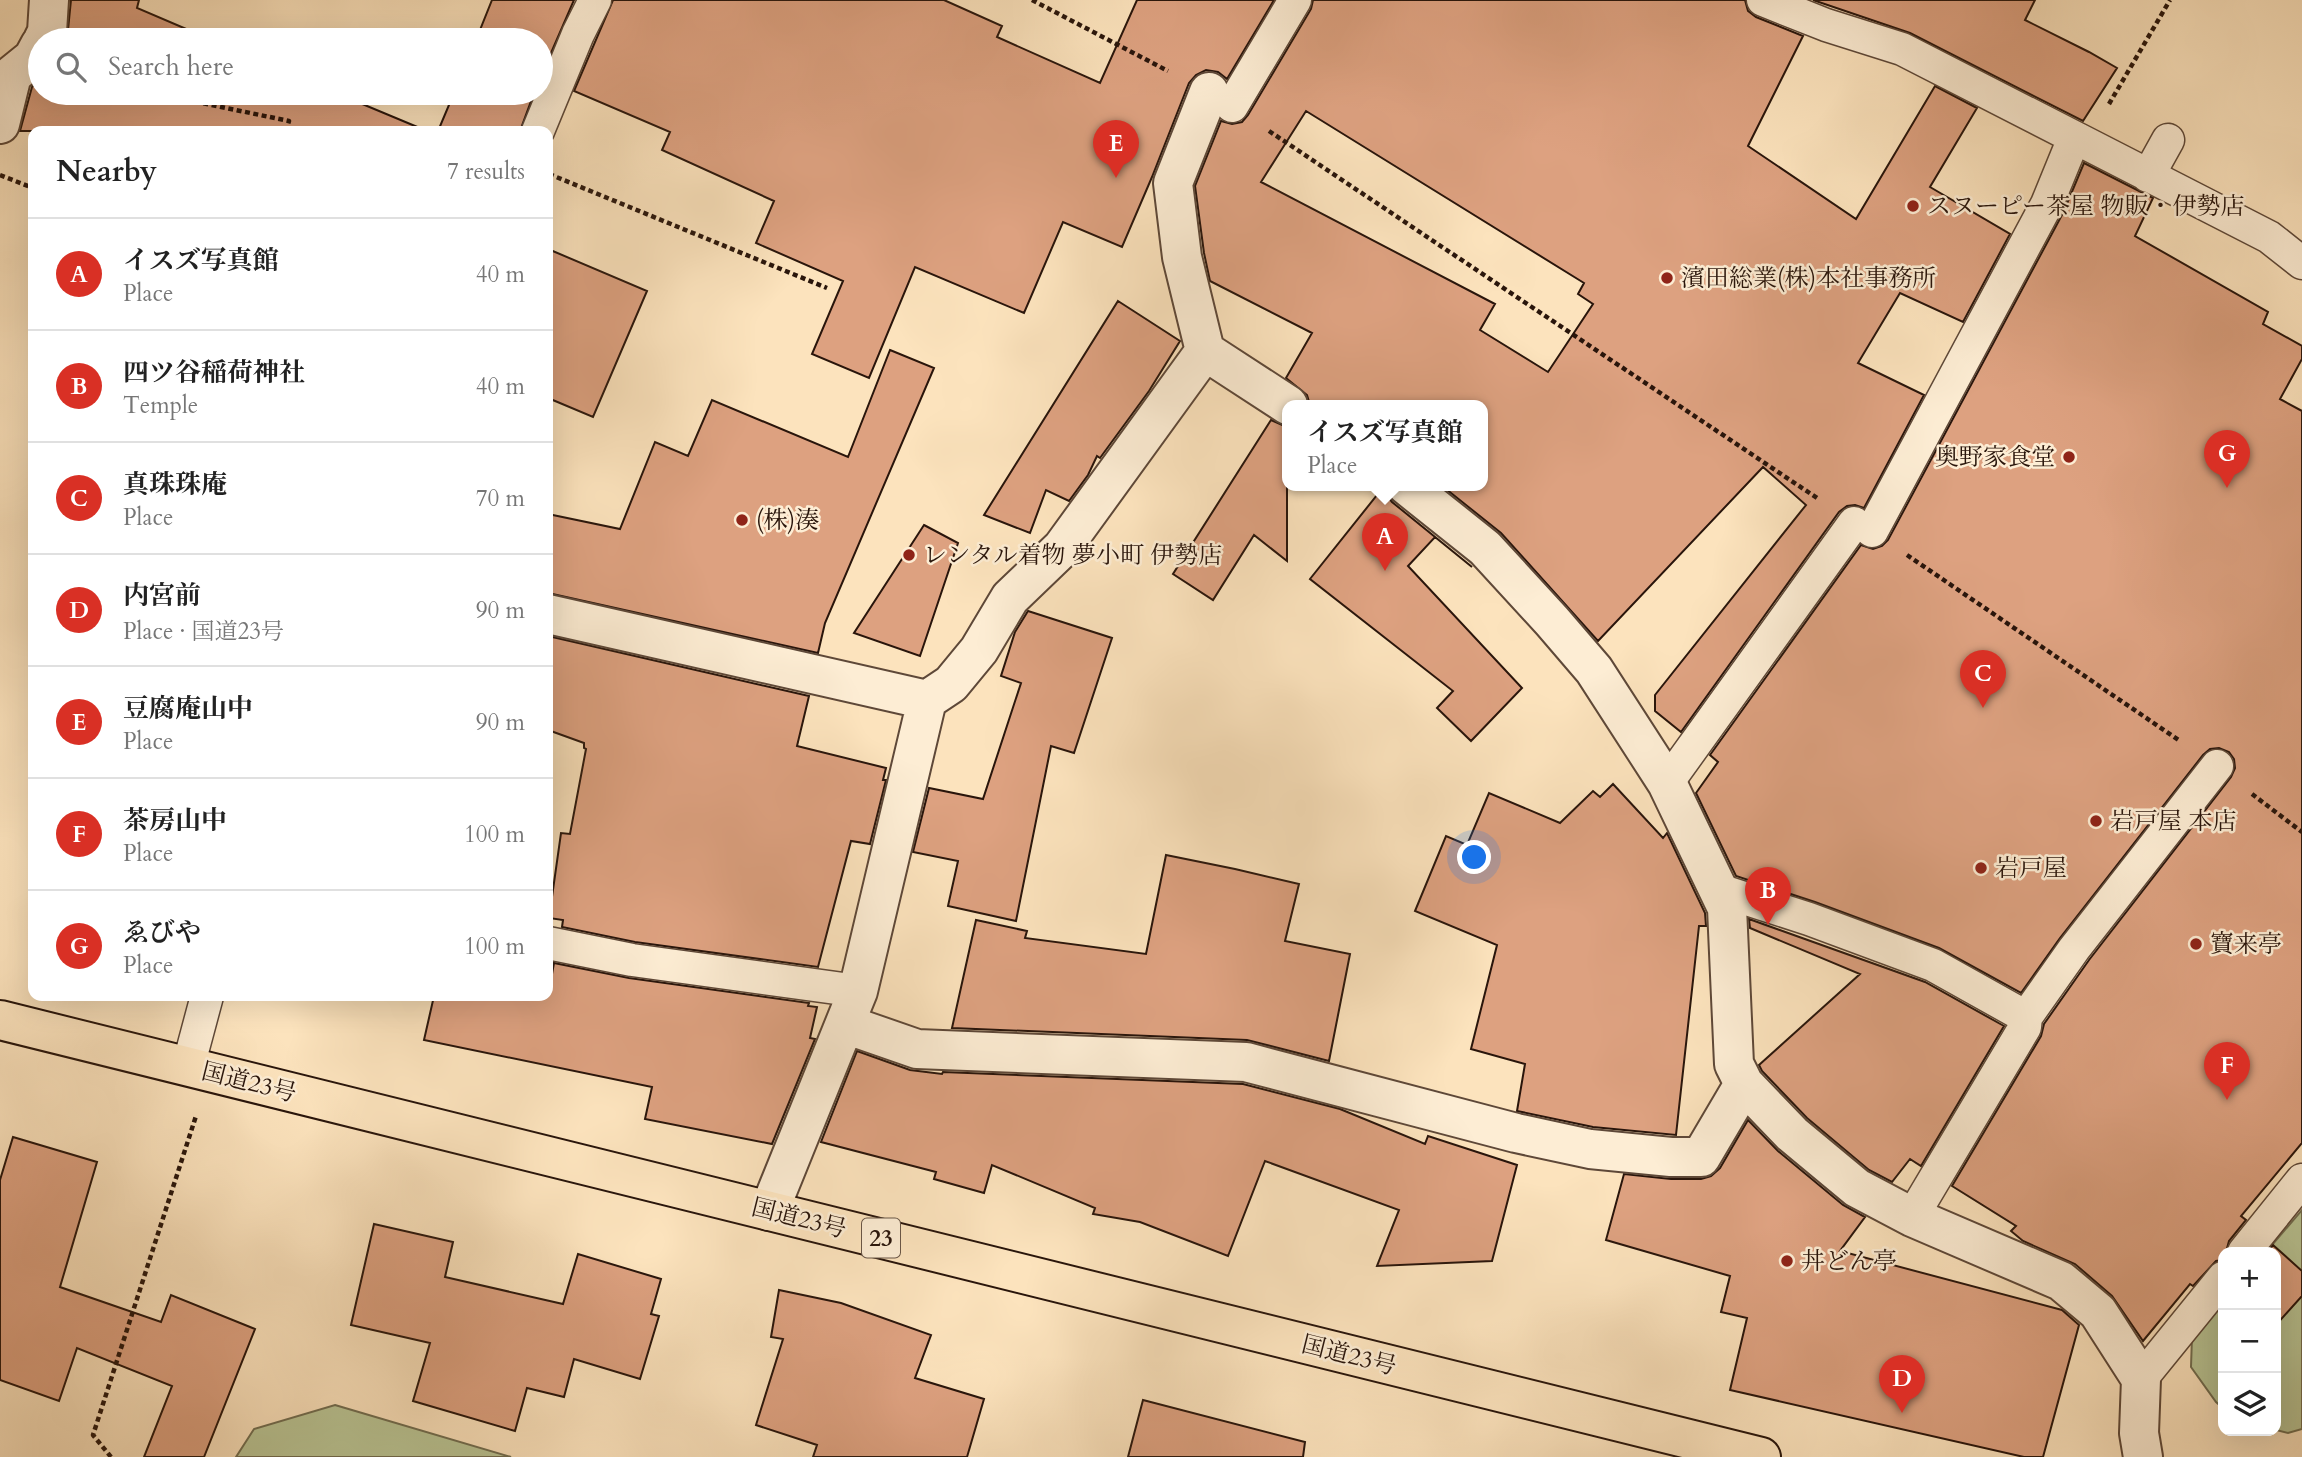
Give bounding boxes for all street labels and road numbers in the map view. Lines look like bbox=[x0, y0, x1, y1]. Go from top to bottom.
street label: 国道23号 bbox=[198, 1055, 300, 1110]
street label: 国道23号 bbox=[748, 1191, 850, 1246]
road number: 23 bbox=[862, 1218, 900, 1258]
street label: 国道23号 bbox=[1298, 1328, 1400, 1383]

